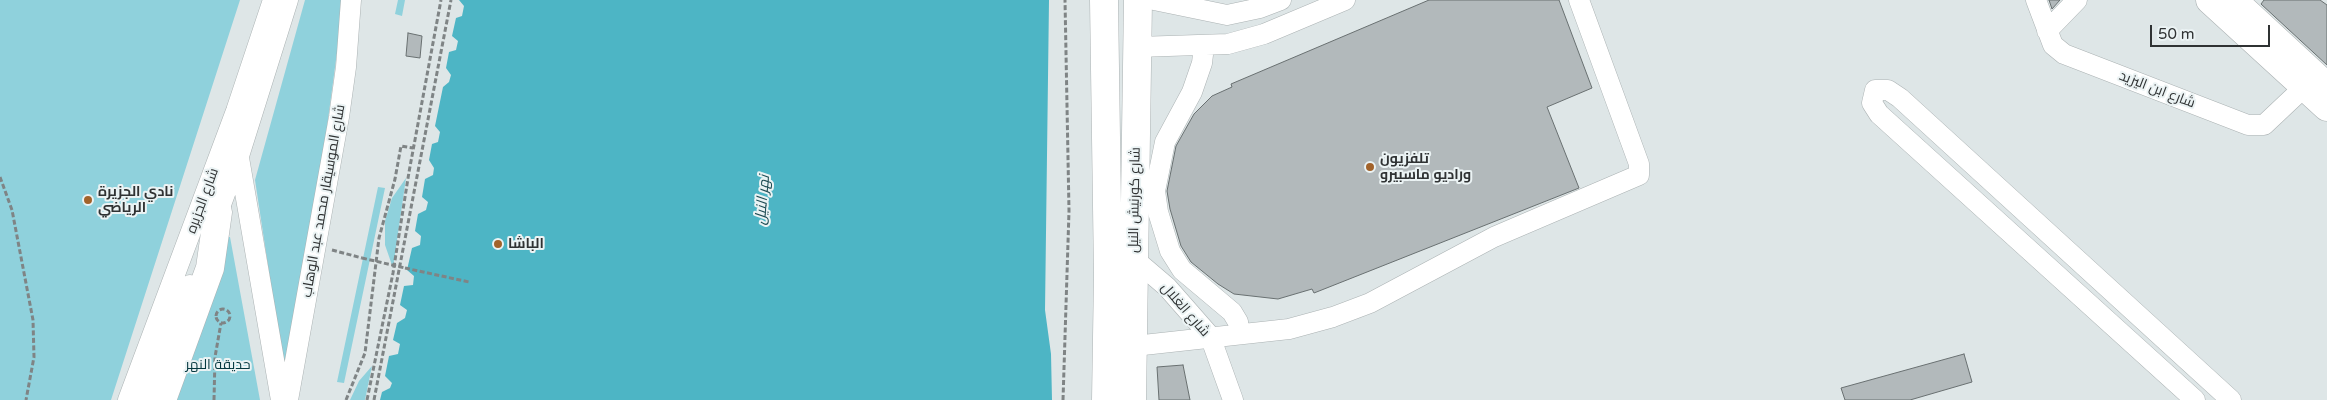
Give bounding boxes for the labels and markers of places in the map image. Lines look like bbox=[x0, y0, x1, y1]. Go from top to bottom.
place label: تلفزيون وراديو ماسبيرو bbox=[1380, 151, 1471, 184]
marker: تلفزيون وراديو ماسبيرو bbox=[1364, 161, 1376, 173]
place label: نادي الجزيرة الرياضي bbox=[98, 184, 173, 216]
marker: نادي الجزيرة الرياضي bbox=[82, 194, 94, 206]
place label: الباشا bbox=[508, 236, 544, 252]
marker: الباشا bbox=[492, 238, 504, 250]

